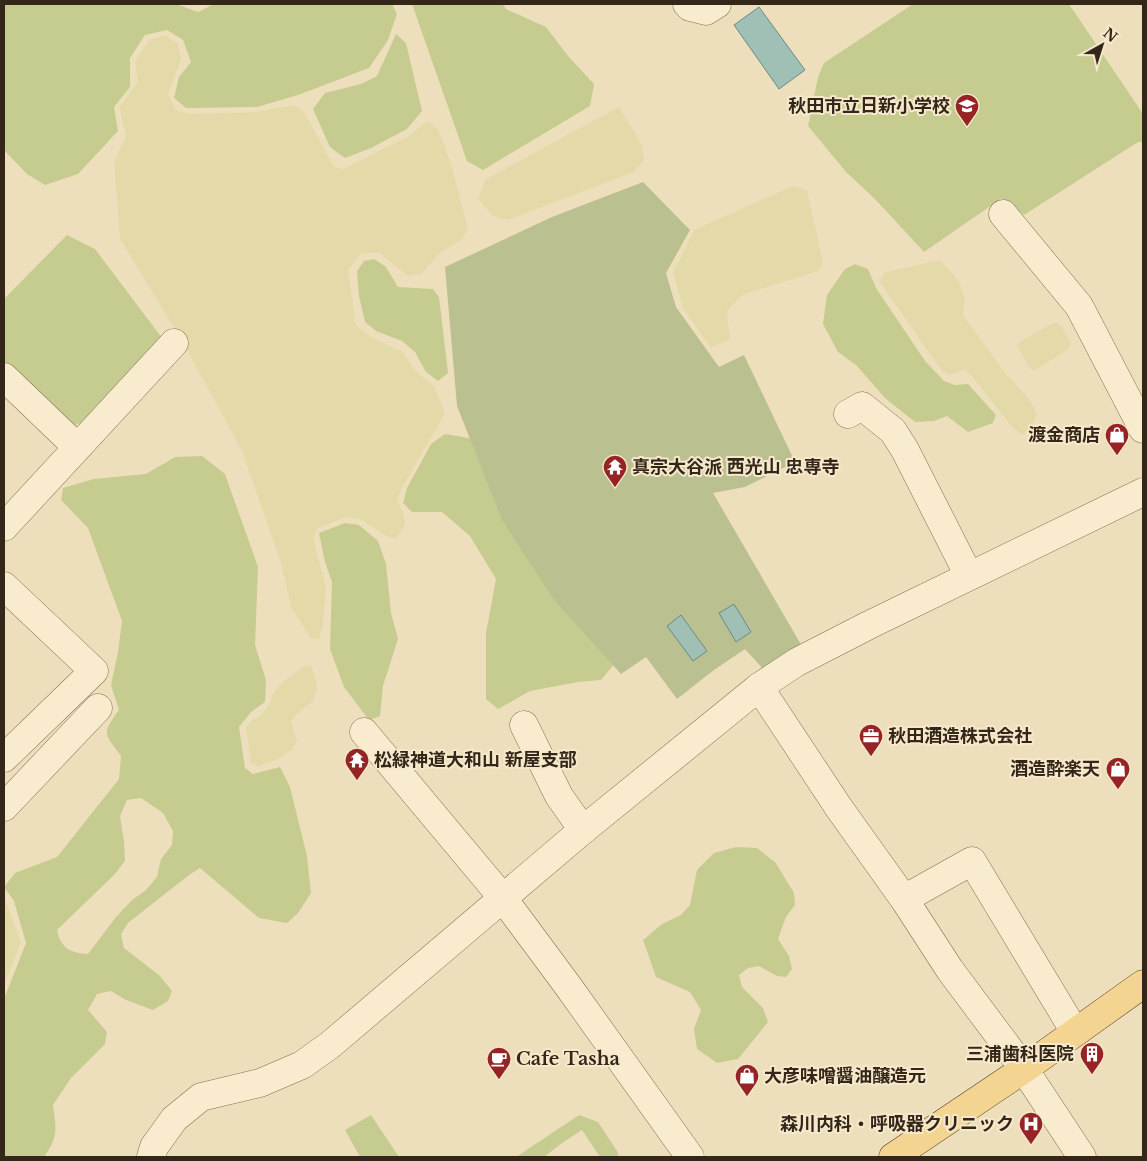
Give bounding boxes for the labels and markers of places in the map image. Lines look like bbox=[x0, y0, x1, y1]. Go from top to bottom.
school or university icon: 秋田市立日新小学校 bbox=[954, 93, 980, 127]
place label: 秋田市立日新小学校 bbox=[788, 95, 950, 117]
shop icon: 渡金商店 bbox=[1104, 422, 1130, 456]
place label: 渡金商店 bbox=[1028, 424, 1100, 446]
temple icon: 真宗大谷派 西光山 忠専寺 bbox=[602, 454, 628, 488]
place label: 真宗大谷派 西光山 忠専寺 bbox=[632, 456, 840, 478]
office icon: 秋田酒造株式会社 bbox=[858, 723, 884, 757]
place label: 秋田酒造株式会社 bbox=[888, 725, 1032, 747]
temple icon: 松緑神道大和山 新屋支部 bbox=[344, 747, 370, 781]
place label: 松緑神道大和山 新屋支部 bbox=[374, 749, 577, 771]
shop icon: 酒造酔楽天 bbox=[1105, 756, 1131, 790]
place label: 酒造酔楽天 bbox=[1010, 758, 1100, 780]
building icon: 三浦歯科医院 bbox=[1079, 1041, 1105, 1075]
place label: 三浦歯科医院 bbox=[966, 1043, 1074, 1065]
cafe icon: Cafe Tasha bbox=[486, 1046, 512, 1080]
place label: Cafe Tasha bbox=[516, 1048, 621, 1070]
shop icon: 大彦味噌醤油醸造元 bbox=[734, 1063, 760, 1097]
place label: 大彦味噌醤油醸造元 bbox=[764, 1065, 926, 1087]
hospital icon: 森川内科・呼吸器クリニック bbox=[1018, 1111, 1044, 1145]
place label: 森川内科・呼吸器クリニック bbox=[780, 1113, 1014, 1135]

